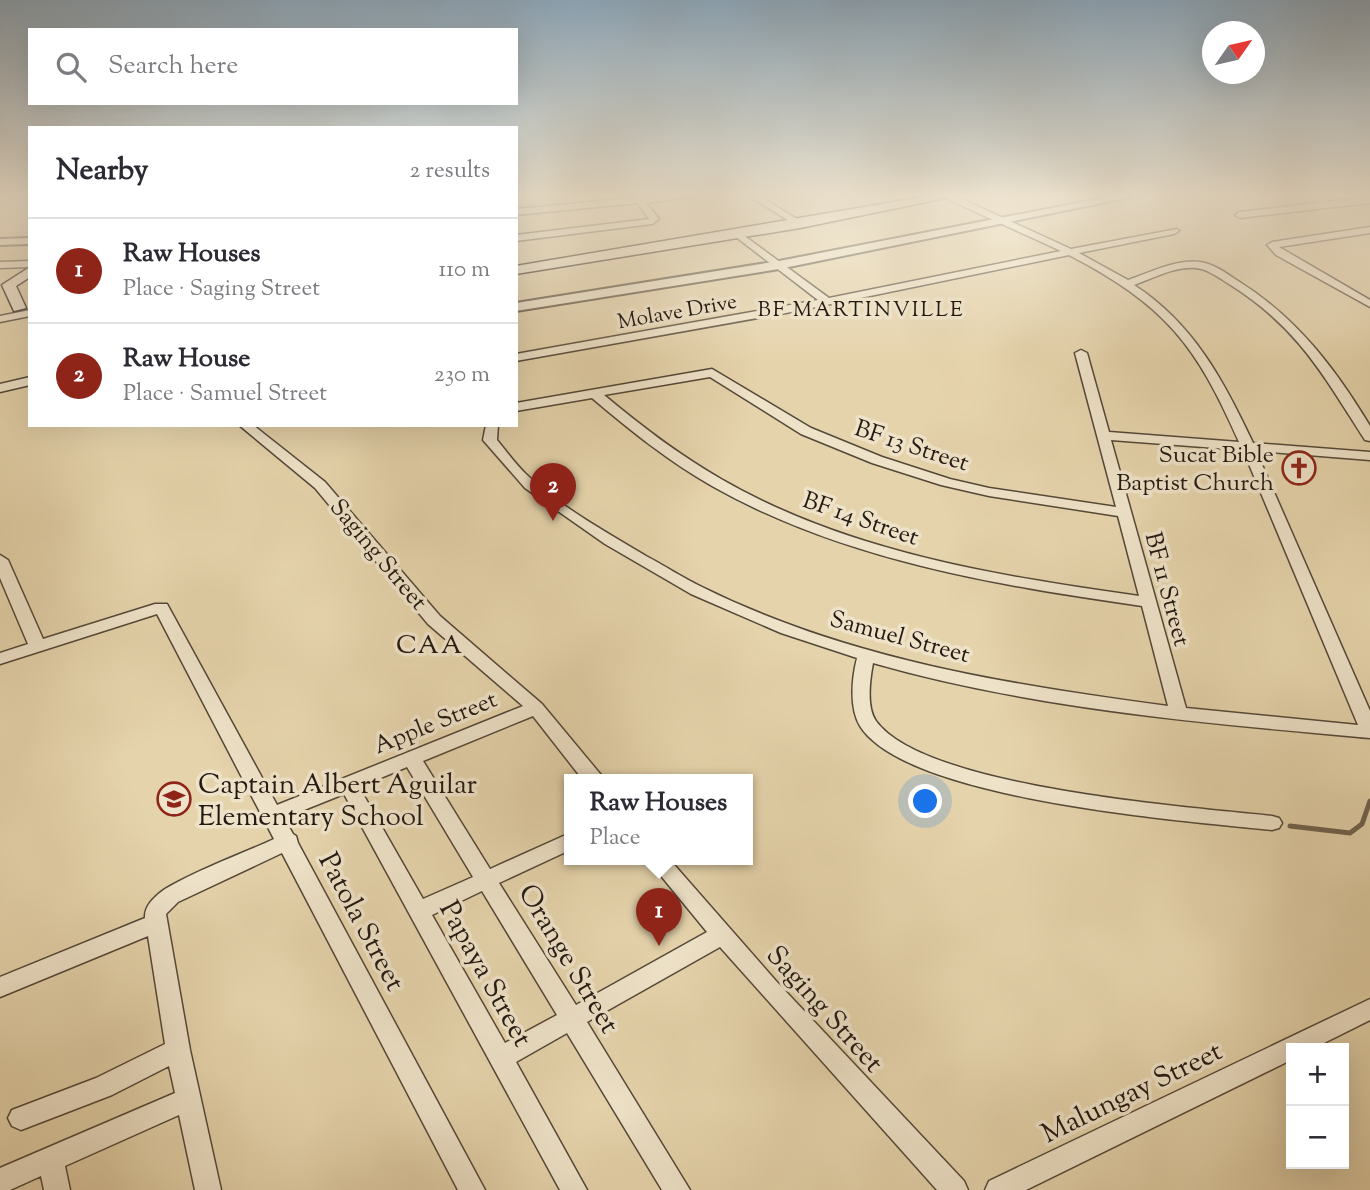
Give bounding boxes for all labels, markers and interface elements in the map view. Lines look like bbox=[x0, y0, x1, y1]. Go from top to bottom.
north arrow bbox=[1202, 21, 1265, 84]
search box bbox=[28, 28, 518, 105]
icon: search bbox=[52, 48, 90, 86]
text: Search here bbox=[108, 48, 238, 85]
text: Nearby bbox=[56, 150, 148, 193]
text: 2 results bbox=[410, 155, 490, 188]
text: Raw Houses bbox=[123, 236, 261, 273]
text: 1 bbox=[75, 254, 83, 287]
text: 110 m bbox=[439, 254, 490, 287]
text: Place · Saging Street bbox=[123, 273, 320, 306]
street label: Molave Drive bbox=[615, 288, 739, 338]
district label: BF MARTINVILLE bbox=[757, 296, 965, 326]
text: Raw House bbox=[123, 341, 250, 378]
text: 2 bbox=[74, 359, 84, 392]
text: 230 m bbox=[434, 359, 490, 392]
text: Place · Samuel Street bbox=[123, 378, 327, 411]
street label: BF 13 Street bbox=[850, 412, 973, 481]
place label: Sucat Bible Baptist Church bbox=[1116, 439, 1274, 501]
church icon: Sucat Bible Baptist Church bbox=[1280, 449, 1318, 487]
pin: 2 bbox=[530, 463, 576, 521]
street label: BF 14 Street bbox=[798, 484, 923, 556]
street label: Saging Street bbox=[321, 492, 434, 618]
street label: BF 11 Street bbox=[1135, 529, 1198, 650]
street label: Samuel Street bbox=[826, 603, 973, 673]
district label: CAA bbox=[396, 628, 464, 665]
street label: Apple Street bbox=[369, 684, 503, 764]
place label: Captain Albert Aguilar Elementary School bbox=[198, 766, 478, 838]
popup bbox=[564, 774, 753, 865]
school or university icon: Captain Albert Aguilar Elementary School bbox=[155, 780, 193, 818]
your location bbox=[908, 784, 942, 818]
text: Raw Houses bbox=[590, 785, 727, 822]
text: Place bbox=[590, 822, 641, 855]
street label: Patola Street bbox=[307, 846, 414, 999]
street label: Orange Street bbox=[507, 877, 628, 1042]
pin: 1 bbox=[636, 888, 682, 946]
street label: Papaya Street bbox=[428, 894, 541, 1055]
street label: Saging Street bbox=[756, 938, 892, 1083]
street label: Malungay Street bbox=[1035, 1032, 1230, 1155]
map controls bbox=[1286, 1043, 1349, 1169]
button: + bbox=[1286, 1043, 1349, 1106]
button: − bbox=[1286, 1106, 1349, 1169]

